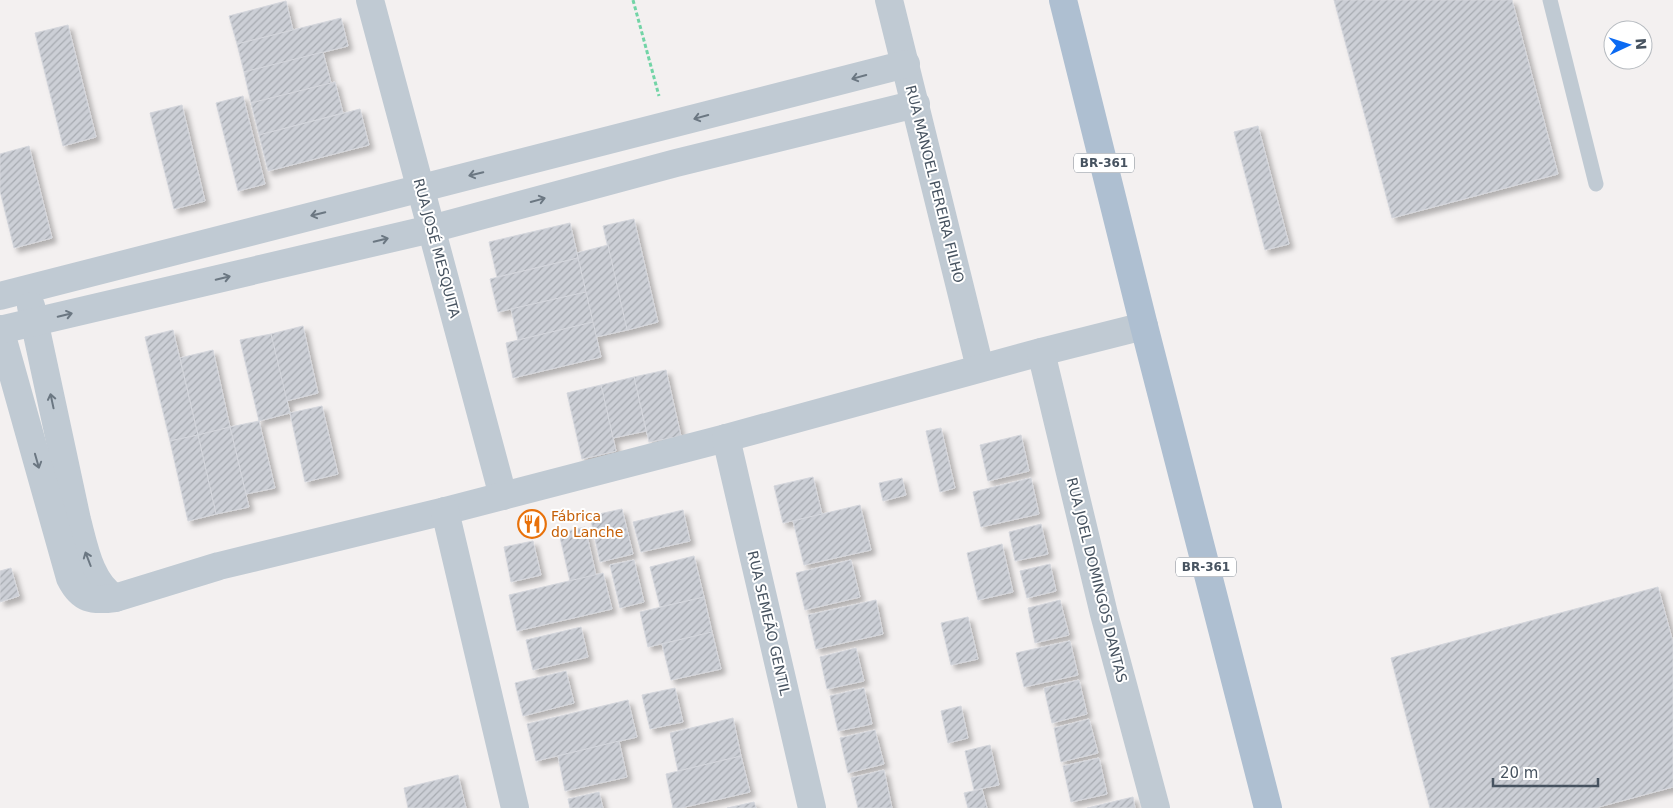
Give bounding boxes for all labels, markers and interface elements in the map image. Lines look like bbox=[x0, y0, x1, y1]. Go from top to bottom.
north arrow bbox=[1603, 20, 1653, 70]
text: N bbox=[1633, 38, 1649, 50]
one-way arrow bbox=[851, 72, 867, 82]
street label: RUA MANOEL PEREIRA FILHO bbox=[903, 84, 967, 284]
one-way arrow bbox=[694, 113, 710, 122]
road number: BR-361 bbox=[1074, 154, 1134, 172]
one-way arrow bbox=[468, 170, 484, 179]
street label: RUA JOSÉ MESQUITA bbox=[411, 177, 463, 320]
one-way arrow bbox=[530, 195, 546, 204]
one-way arrow bbox=[311, 210, 327, 219]
one-way arrow bbox=[373, 235, 389, 244]
one-way arrow bbox=[214, 273, 230, 282]
one-way arrow bbox=[56, 310, 72, 319]
one-way arrow bbox=[47, 393, 56, 409]
one-way arrow bbox=[32, 452, 42, 468]
street label: RUA JOEL DOMINGOS DANTAS bbox=[1064, 476, 1130, 684]
place label: Fábrica do Lanche bbox=[551, 508, 623, 540]
restaurant icon: Fábrica do Lanche bbox=[517, 509, 547, 539]
street label: RUA SEMEÃO GENTIL bbox=[745, 549, 793, 697]
one-way arrow bbox=[83, 552, 92, 567]
road number: BR-361 bbox=[1176, 558, 1236, 576]
scale bar bbox=[1493, 756, 1598, 788]
text: 20 m bbox=[1500, 764, 1538, 782]

